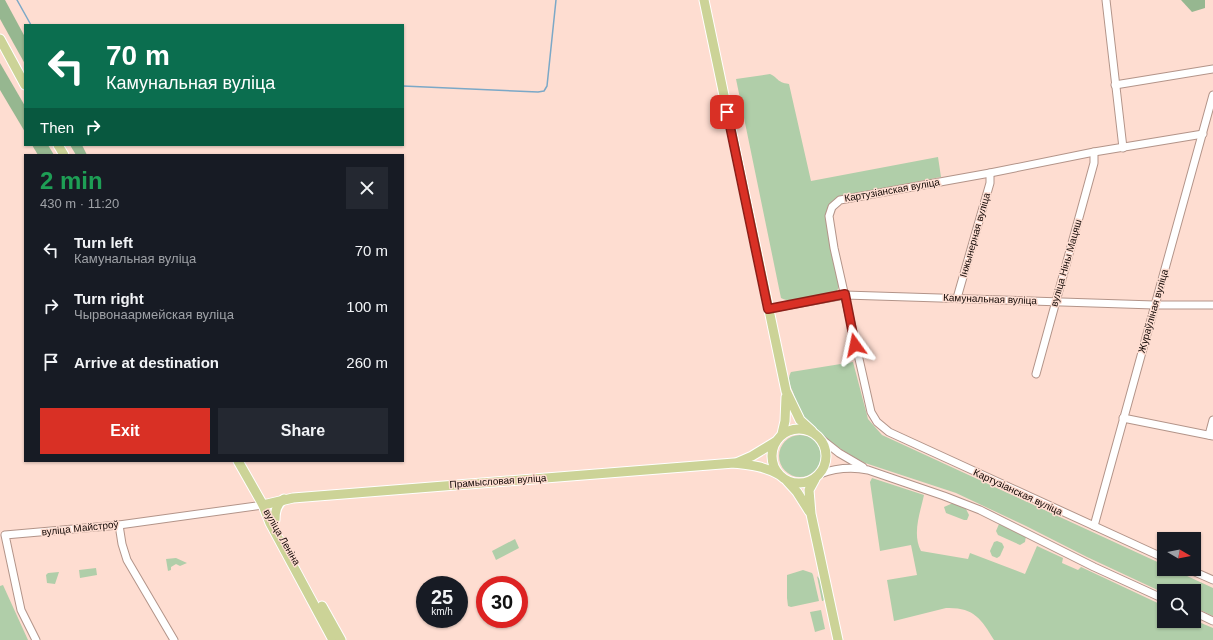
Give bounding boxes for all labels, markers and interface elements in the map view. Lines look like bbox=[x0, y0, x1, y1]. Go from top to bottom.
icon: left bbox=[40, 40, 92, 92]
text: 70 m bbox=[106, 40, 170, 71]
text: Камунальная вуліца bbox=[106, 73, 275, 93]
pin bbox=[710, 95, 744, 129]
icon: arrive bbox=[716, 101, 738, 123]
icon: right bbox=[82, 116, 104, 138]
text: Then bbox=[40, 119, 74, 136]
text: 2 min bbox=[40, 167, 103, 194]
button: close bbox=[346, 167, 388, 209]
street label: Картузіанская вуліца bbox=[843, 176, 941, 204]
street label: Інжынерная вуліца bbox=[958, 191, 992, 278]
text: 430 m · 11:20 bbox=[40, 196, 119, 211]
street label: вуліца Ніны Мацяш bbox=[1048, 218, 1084, 308]
text: Turn left bbox=[74, 234, 133, 251]
icon: left bbox=[40, 239, 62, 261]
text: 70 m bbox=[355, 242, 388, 259]
text: Камунальная вуліца bbox=[74, 251, 196, 266]
street label: Жураўліная вуліца bbox=[1136, 267, 1170, 354]
text: Turn right bbox=[74, 290, 144, 307]
street label: Камунальная вуліца bbox=[943, 292, 1038, 306]
icon: right bbox=[40, 295, 62, 317]
text: 100 m bbox=[346, 298, 388, 315]
text: Чырвонаармейская вуліца bbox=[74, 307, 234, 322]
position arrow bbox=[834, 324, 876, 366]
icon: arrive bbox=[40, 351, 62, 373]
text: Arrive at destination bbox=[74, 354, 219, 371]
text: 260 m bbox=[346, 354, 388, 371]
button: Exit bbox=[40, 408, 210, 454]
button: Share bbox=[218, 408, 388, 454]
street label: Картузіанская вуліца bbox=[972, 467, 1065, 518]
street label: Прамысловая вуліца bbox=[449, 472, 547, 490]
street label: вуліца Леніна bbox=[261, 507, 303, 567]
street label: вуліца Майстроў bbox=[41, 518, 119, 538]
north arrow bbox=[1157, 532, 1201, 576]
map controls bbox=[1157, 532, 1201, 628]
speed limit sign: 30 bbox=[476, 576, 528, 628]
button: search bbox=[1157, 584, 1201, 628]
text: 25 bbox=[431, 586, 453, 608]
text: km/h bbox=[431, 606, 453, 617]

